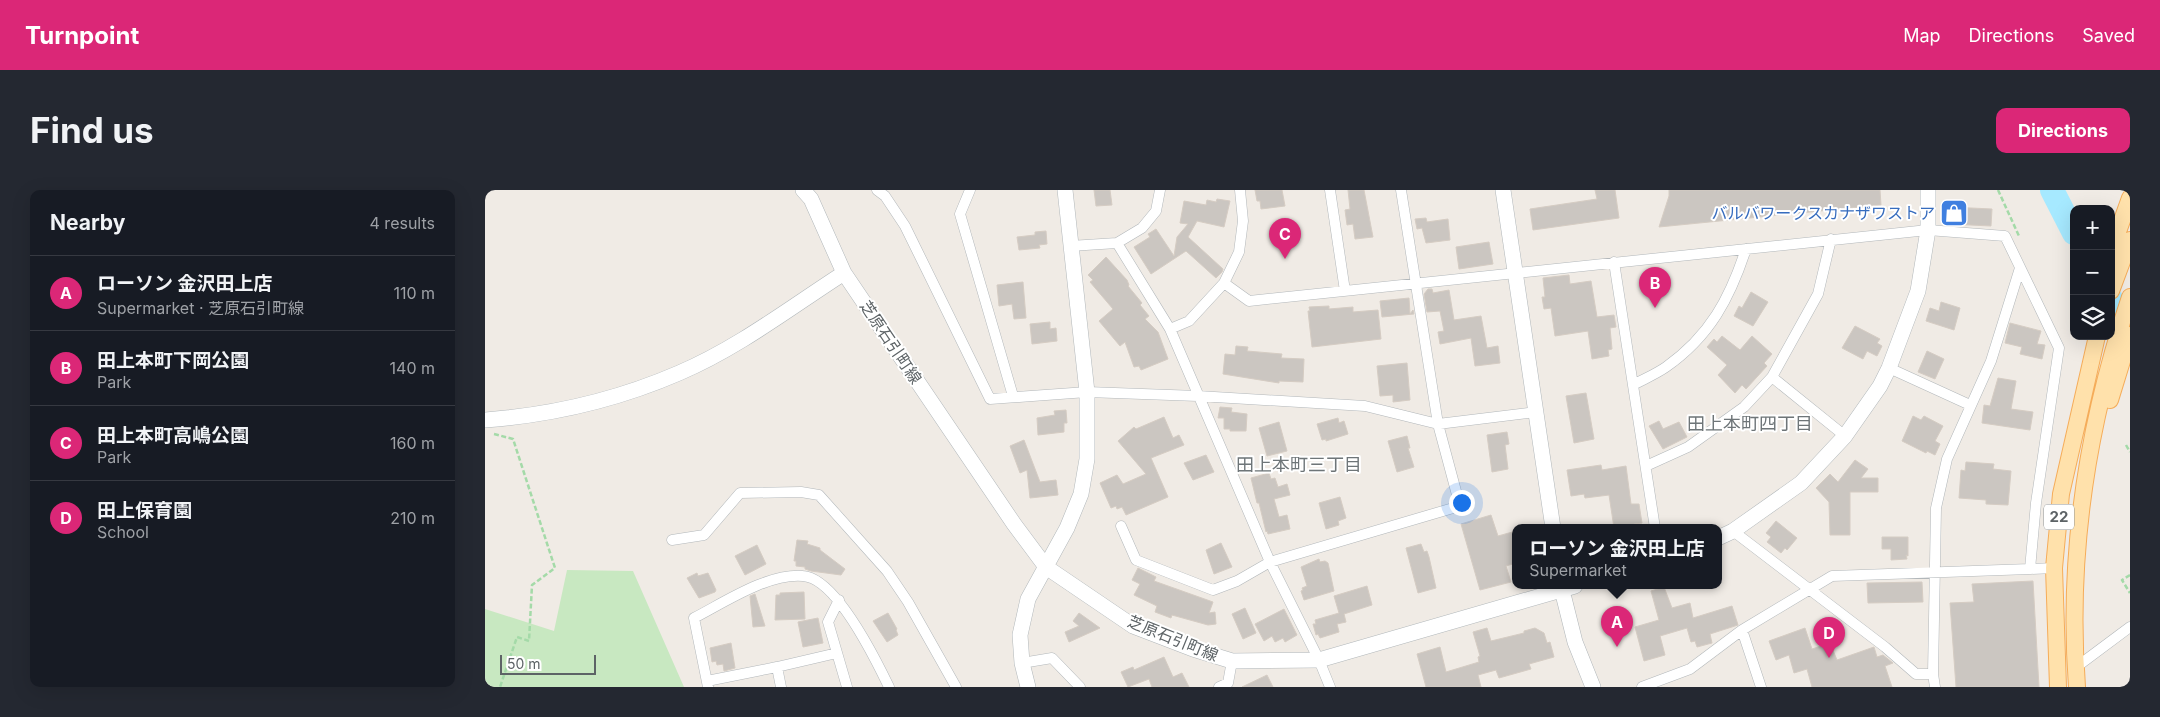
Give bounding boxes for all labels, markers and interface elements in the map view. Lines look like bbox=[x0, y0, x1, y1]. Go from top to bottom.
text: Turnpoint bbox=[25, 21, 139, 50]
text: Map bbox=[1903, 25, 1941, 46]
text: Directions bbox=[1969, 25, 2054, 46]
text: Saved bbox=[2082, 25, 2135, 46]
button: Directions bbox=[1996, 108, 2130, 153]
text: Find us bbox=[30, 109, 154, 151]
shop icon: バルバワークスカナザワストア bbox=[1939, 198, 1969, 228]
place label: バルバワークスカナザワストア bbox=[1711, 203, 1935, 223]
map controls bbox=[2070, 205, 2115, 340]
button: + bbox=[2070, 205, 2115, 250]
text: Nearby bbox=[50, 210, 125, 235]
text: 4 results bbox=[370, 213, 435, 233]
pin: C bbox=[1269, 218, 1301, 259]
button: − bbox=[2070, 250, 2115, 295]
pin: B bbox=[1639, 267, 1671, 308]
text: ローソン 金沢田上店 bbox=[97, 272, 273, 295]
text: A bbox=[60, 283, 72, 303]
text: 110 m bbox=[393, 283, 435, 303]
button: layers bbox=[2070, 295, 2115, 340]
street label: 芝原石引町線 bbox=[856, 297, 926, 387]
text: Supermarket · 芝原石引町線 bbox=[97, 298, 304, 318]
text: 田上本町下岡公園 bbox=[97, 349, 249, 372]
text: B bbox=[61, 358, 71, 378]
text: 140 m bbox=[390, 358, 435, 378]
text: Park bbox=[97, 372, 131, 392]
district label: 田上本町四丁目 bbox=[1687, 413, 1813, 434]
text: 田上本町高嶋公園 bbox=[97, 424, 249, 447]
text: C bbox=[60, 433, 72, 453]
text: 160 m bbox=[390, 433, 435, 453]
text: Park bbox=[97, 447, 131, 467]
district label: 田上本町三丁目 bbox=[1236, 454, 1362, 475]
your location bbox=[1449, 490, 1475, 516]
text: 田上保育園 bbox=[97, 499, 192, 522]
road number: 22 bbox=[2044, 504, 2074, 530]
text: D bbox=[60, 508, 72, 528]
text: 210 m bbox=[390, 508, 435, 528]
text: School bbox=[97, 522, 149, 542]
popup bbox=[1512, 524, 1722, 589]
text: ローソン 金沢田上店 bbox=[1529, 537, 1705, 560]
text: Supermarket bbox=[1529, 560, 1627, 580]
pin: A bbox=[1601, 606, 1633, 647]
street label: 芝原石引町線 bbox=[1125, 611, 1221, 665]
pin: D bbox=[1813, 617, 1845, 658]
scale bar bbox=[500, 652, 596, 675]
text: 50 m bbox=[507, 655, 541, 672]

